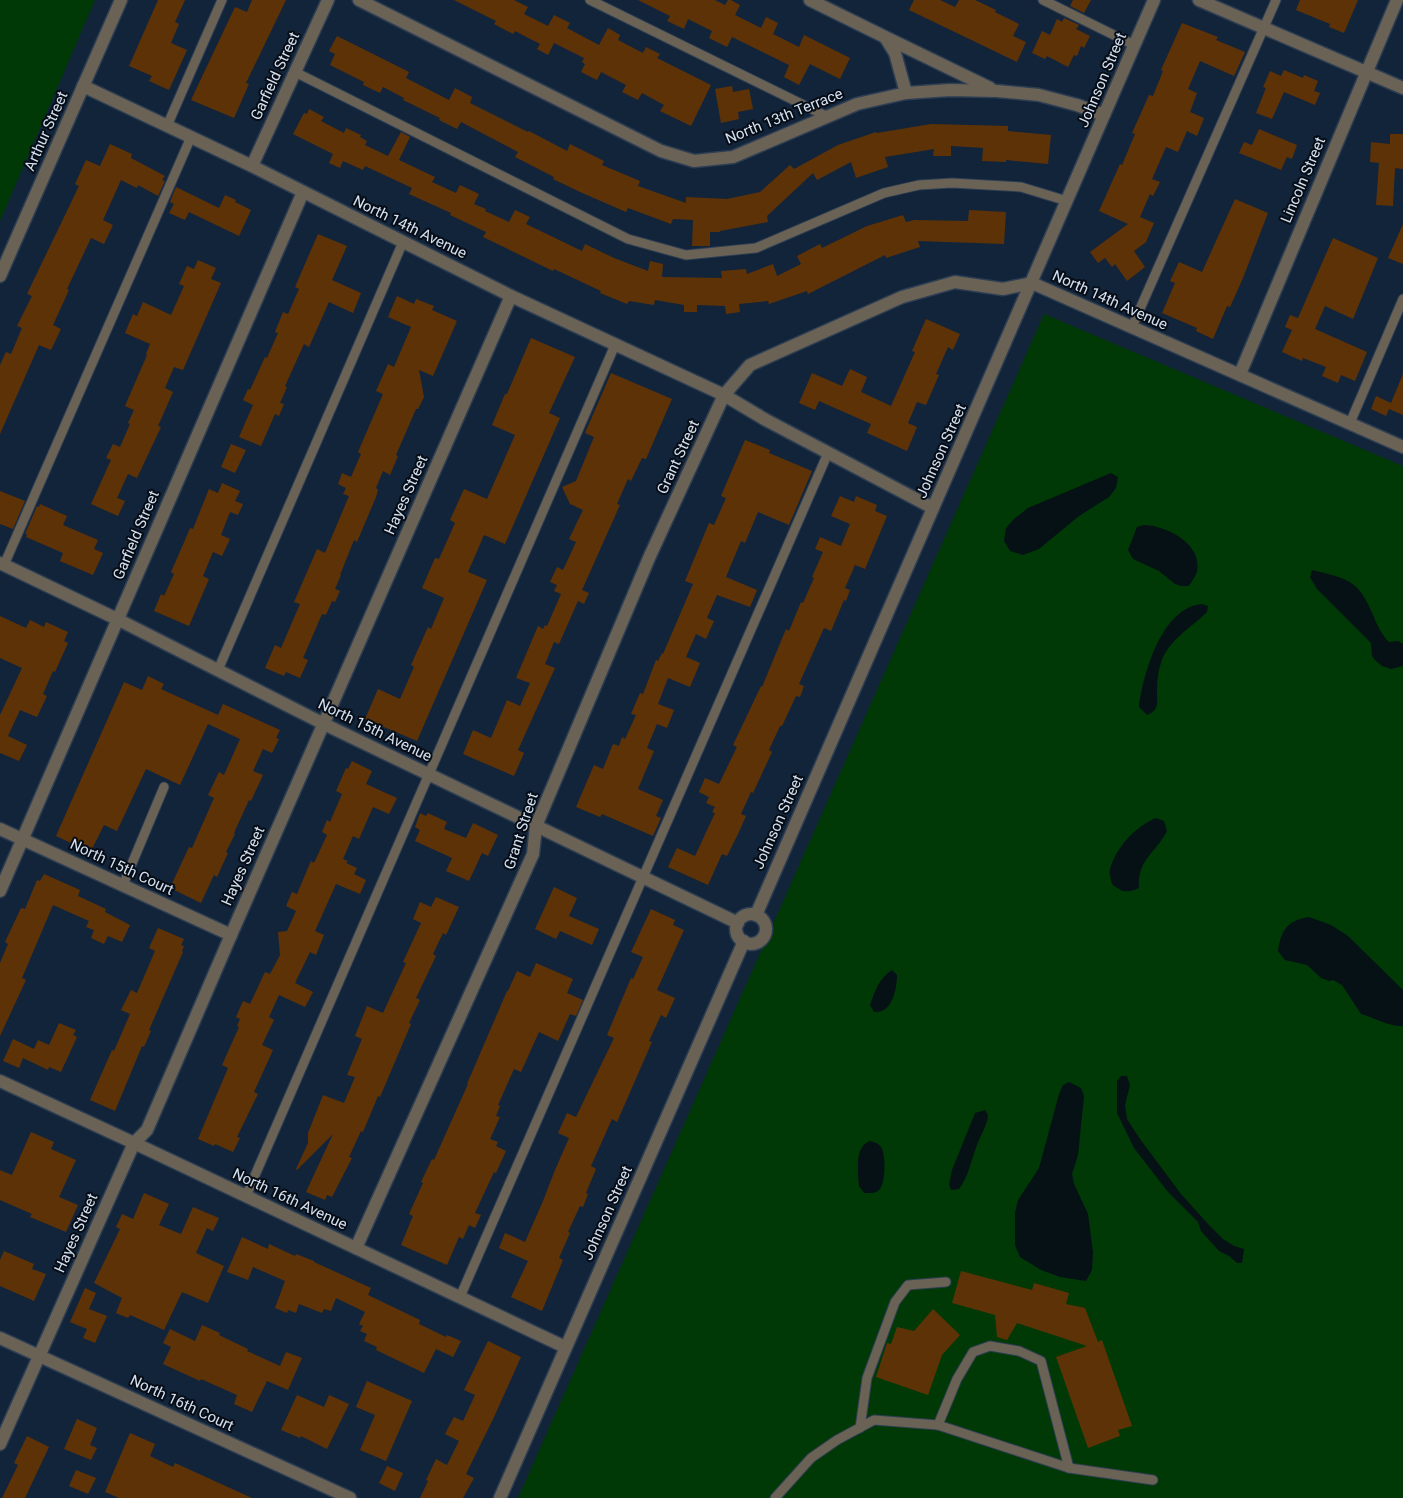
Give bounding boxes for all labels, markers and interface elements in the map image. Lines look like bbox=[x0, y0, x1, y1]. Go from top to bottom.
street label: Garfield Street bbox=[247, 29, 303, 123]
street label: Johnson Street bbox=[1074, 30, 1130, 130]
street label: North 13th Terrace bbox=[723, 84, 845, 148]
street label: Arthur Street bbox=[20, 88, 72, 174]
street label: Lincoln Street bbox=[1277, 134, 1329, 226]
street label: North 14th Avenue bbox=[350, 192, 470, 262]
street label: North 14th Avenue bbox=[1050, 266, 1171, 334]
street label: Johnson Street bbox=[912, 401, 970, 501]
street label: Grant Street bbox=[653, 417, 703, 497]
street label: Hayes Street bbox=[381, 453, 431, 537]
street label: Garfield Street bbox=[109, 488, 163, 582]
street label: North 15th Avenue bbox=[315, 695, 435, 765]
street label: Johnson Street bbox=[749, 772, 807, 872]
street label: Grant Street bbox=[500, 790, 542, 872]
street label: Hayes Street bbox=[218, 824, 268, 908]
street label: North 15th Court bbox=[67, 835, 177, 899]
street label: Johnson Street bbox=[578, 1163, 636, 1263]
street label: North 16th Avenue bbox=[230, 1165, 350, 1233]
street label: Hayes Street bbox=[51, 1191, 101, 1275]
street label: North 16th Court bbox=[127, 1371, 237, 1435]

